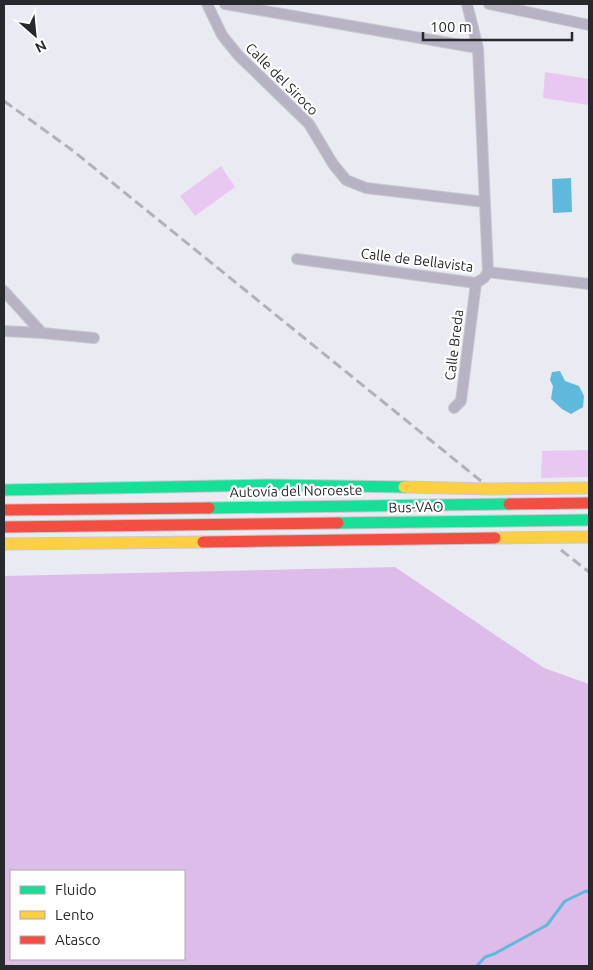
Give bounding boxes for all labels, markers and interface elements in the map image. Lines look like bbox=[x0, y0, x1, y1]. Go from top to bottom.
north arrow bbox=[10, 10, 60, 60]
scale bar bbox=[423, 10, 572, 42]
text: 100 m bbox=[430, 18, 472, 35]
text: N bbox=[33, 37, 49, 56]
street label: Calle del Siroco bbox=[242, 39, 322, 119]
street label: Calle de Bellavista bbox=[360, 245, 474, 275]
street label: Calle Breda bbox=[442, 309, 466, 381]
street label: Autovía del Noroeste bbox=[229, 482, 363, 500]
street label: Bus-VAO bbox=[388, 499, 444, 515]
legend bbox=[10, 870, 185, 960]
text: Fluido bbox=[55, 881, 97, 898]
text: Lento bbox=[55, 906, 94, 923]
text: Atasco bbox=[55, 931, 101, 948]

